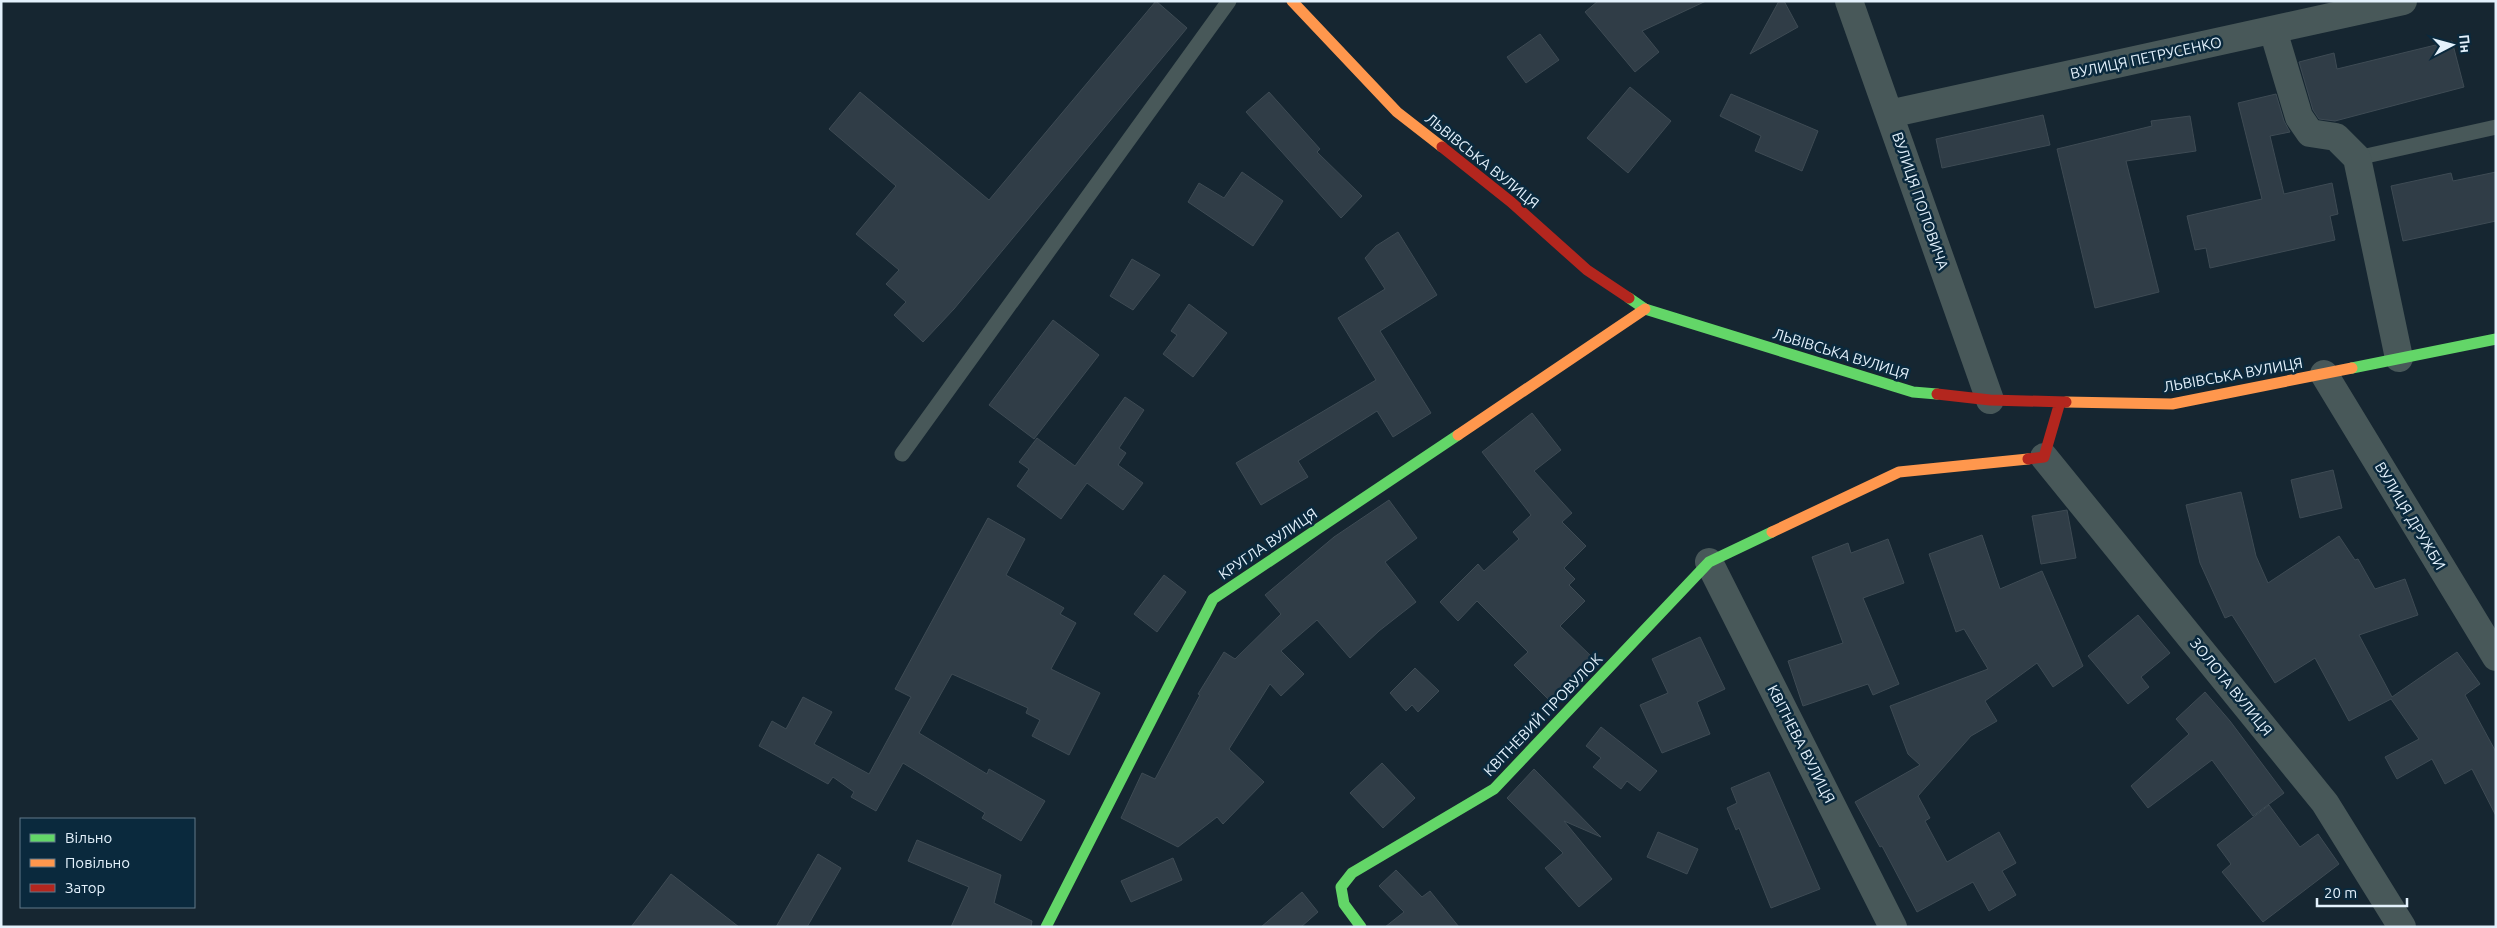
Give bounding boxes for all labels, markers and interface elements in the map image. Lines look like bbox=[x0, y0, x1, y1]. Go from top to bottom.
north arrow bbox=[2427, 20, 2477, 70]
street label: ВУЛИЦЯ ПЕТРУСЕНКО bbox=[2069, 33, 2223, 82]
text: Пн bbox=[2456, 34, 2474, 54]
street label: ЛЬВІВСЬКА ВУЛИЦЯ bbox=[1422, 110, 1543, 212]
street label: ВУЛИЦЯ ПОПОВИЧА bbox=[1889, 130, 1952, 272]
street label: ЛЬВІВСЬКА ВУЛИЦЯ bbox=[1771, 325, 1911, 382]
street label: ЛЬВІВСЬКА ВУЛИЦЯ bbox=[2162, 354, 2304, 395]
street label: ВУЛИЦЯ ДРУЖБИ bbox=[2372, 459, 2449, 573]
street label: КРУГЛА ВУЛИЦЯ bbox=[1215, 504, 1320, 583]
street label: ЗОЛОТА ВУЛИЦЯ bbox=[2187, 635, 2276, 739]
street label: КВІТНЕВИЙ ПРОВУЛОК bbox=[1480, 650, 1605, 779]
street label: КВІТНЕВА ВУЛИЦЯ bbox=[1764, 682, 1839, 806]
legend bbox=[20, 818, 195, 908]
text: Вільно bbox=[65, 829, 112, 846]
text: Повільно bbox=[65, 854, 130, 871]
scale bar bbox=[2317, 876, 2407, 908]
text: Затор bbox=[65, 879, 105, 896]
text: 20 m bbox=[2324, 884, 2357, 901]

